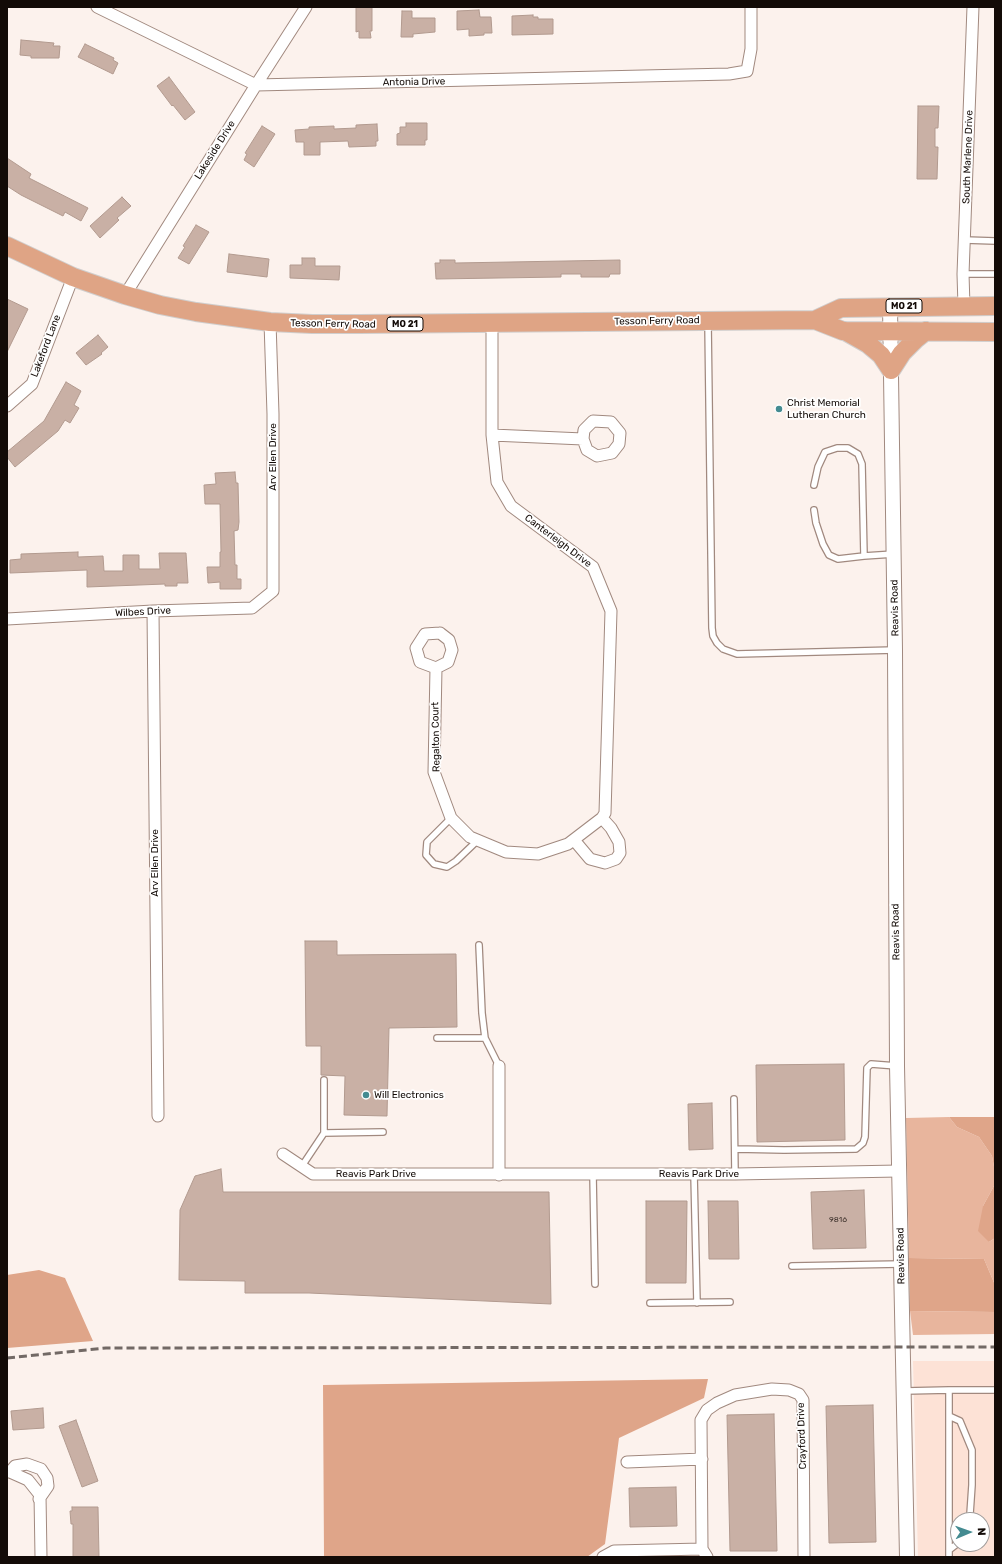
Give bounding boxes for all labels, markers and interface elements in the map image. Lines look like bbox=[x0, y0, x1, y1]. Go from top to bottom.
street label: Antonia Drive bbox=[382, 75, 446, 89]
street label: South Marlene Drive bbox=[960, 110, 976, 204]
street label: Lakeside Drive bbox=[192, 118, 238, 182]
road number: MO 21 bbox=[886, 299, 922, 313]
street label: Lakeford Lane bbox=[29, 313, 63, 379]
street label: Tesson Ferry Road bbox=[614, 314, 700, 328]
street label: Tesson Ferry Road bbox=[290, 317, 376, 331]
road number: MO 21 bbox=[387, 317, 423, 331]
place label: Christ Memorial Lutheran Church bbox=[787, 397, 866, 420]
marker: Christ Memorial Lutheran Church bbox=[774, 404, 784, 414]
street label: Arv Ellen Drive bbox=[267, 423, 279, 491]
street label: Canterleigh Drive bbox=[522, 512, 594, 570]
street label: Reavis Road bbox=[889, 580, 901, 636]
street label: Wilbes Drive bbox=[115, 605, 171, 619]
street label: Regalton Court bbox=[429, 702, 443, 772]
street label: Arv Ellen Drive bbox=[149, 829, 161, 897]
street label: Reavis Road bbox=[890, 904, 902, 960]
place label: Will Electronics bbox=[374, 1089, 444, 1101]
marker: Will Electronics bbox=[361, 1090, 371, 1100]
street label: Reavis Park Drive bbox=[336, 1168, 416, 1180]
street label: Reavis Park Drive bbox=[659, 1168, 739, 1180]
house number: 9816 bbox=[829, 1215, 847, 1225]
street label: Reavis Road bbox=[895, 1228, 907, 1284]
street label: Crayford Drive bbox=[795, 1402, 809, 1470]
north arrow bbox=[950, 1512, 990, 1552]
text: N bbox=[975, 1527, 988, 1536]

